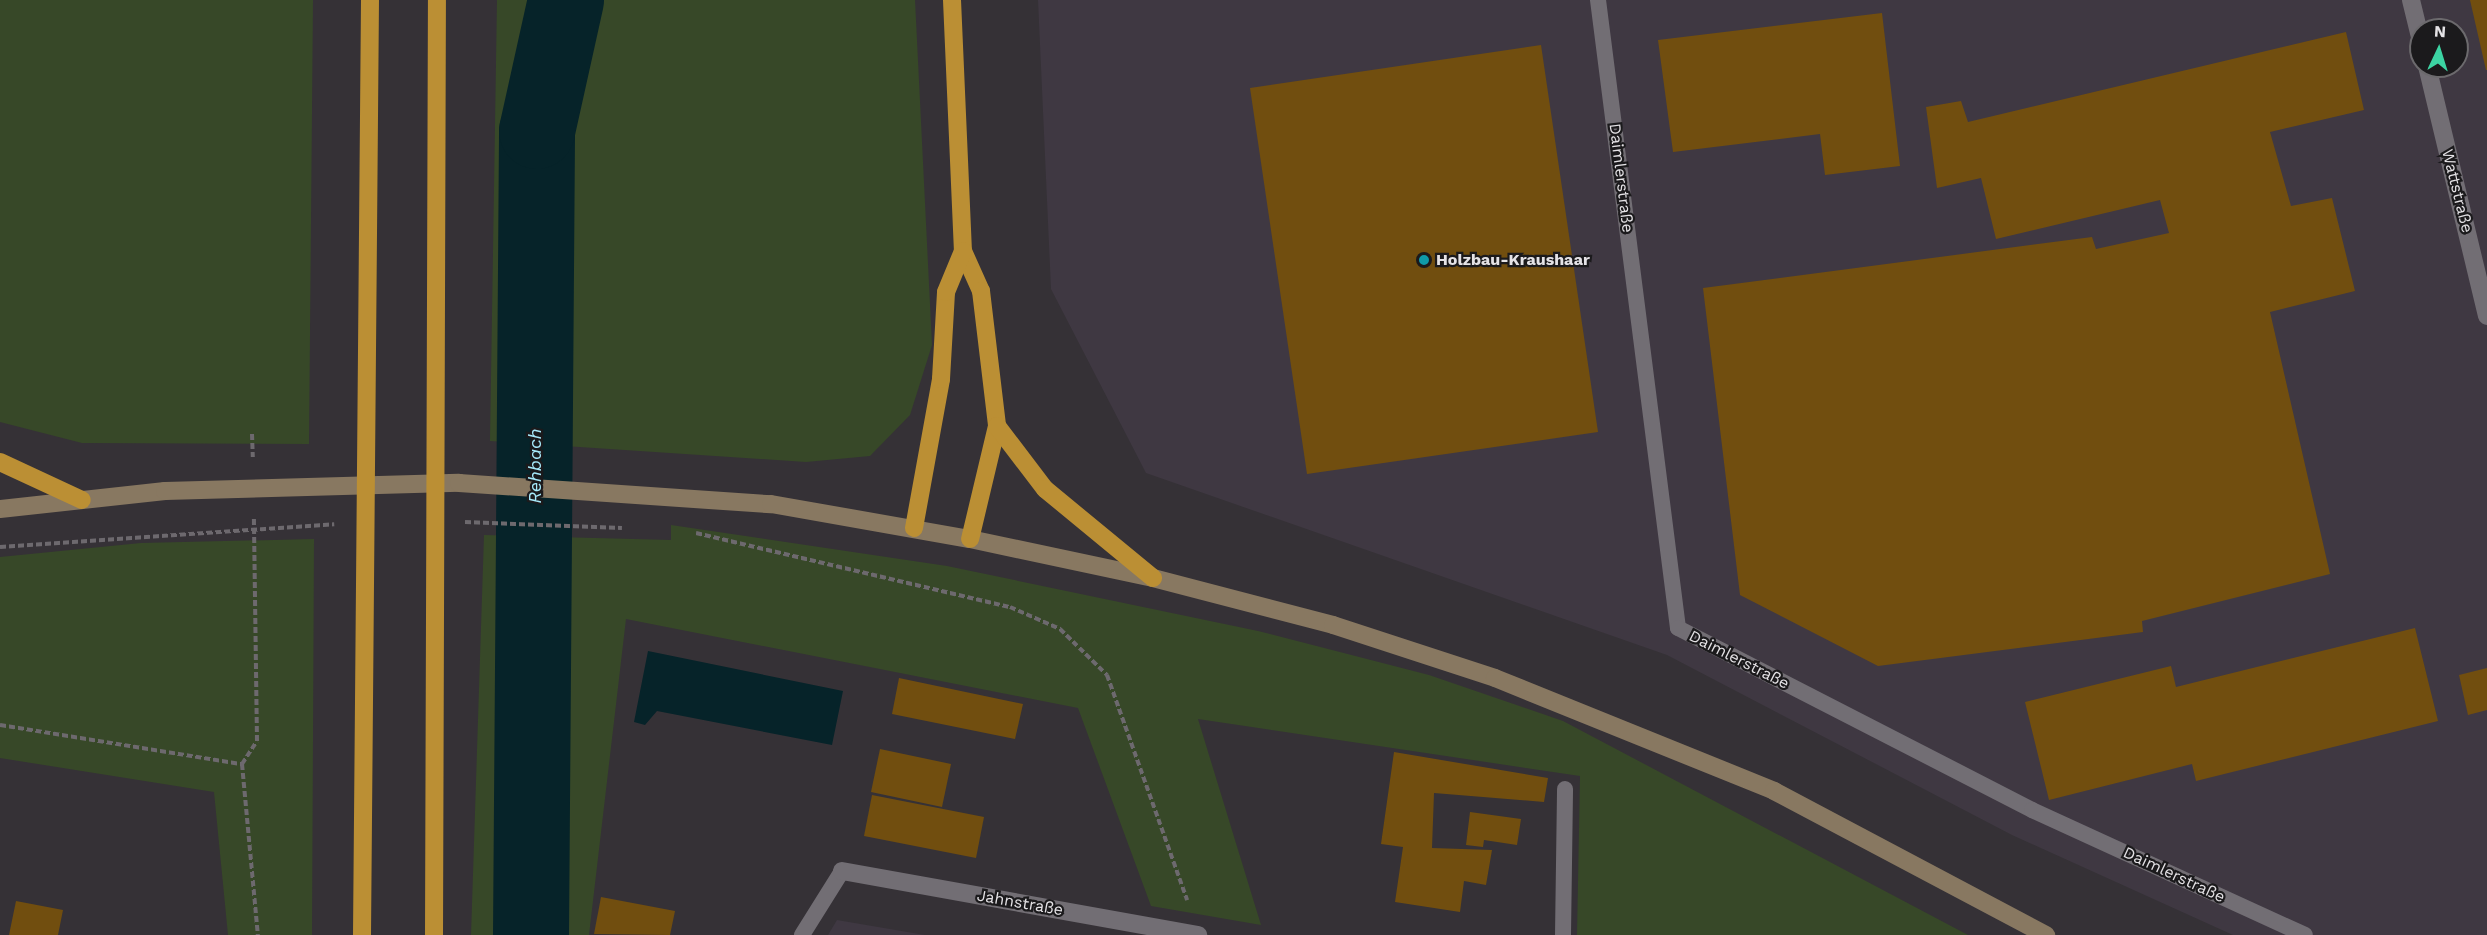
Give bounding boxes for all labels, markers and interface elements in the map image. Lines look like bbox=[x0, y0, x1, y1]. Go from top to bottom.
north arrow bbox=[2409, 18, 2469, 78]
text: N bbox=[2434, 22, 2447, 41]
street label: Daimlerstraße bbox=[1605, 122, 1637, 234]
street label: Wattstraße bbox=[2437, 147, 2477, 235]
place label: Holzbau-Kraushaar bbox=[1436, 250, 1590, 270]
marker: Holzbau-Kraushaar bbox=[1417, 253, 1431, 267]
water label: Rehbach bbox=[524, 429, 546, 503]
street label: Daimlerstraße bbox=[1686, 626, 1792, 694]
street label: Daimlerstraße bbox=[2120, 843, 2228, 907]
street label: Jahnstraße bbox=[975, 886, 1065, 920]

